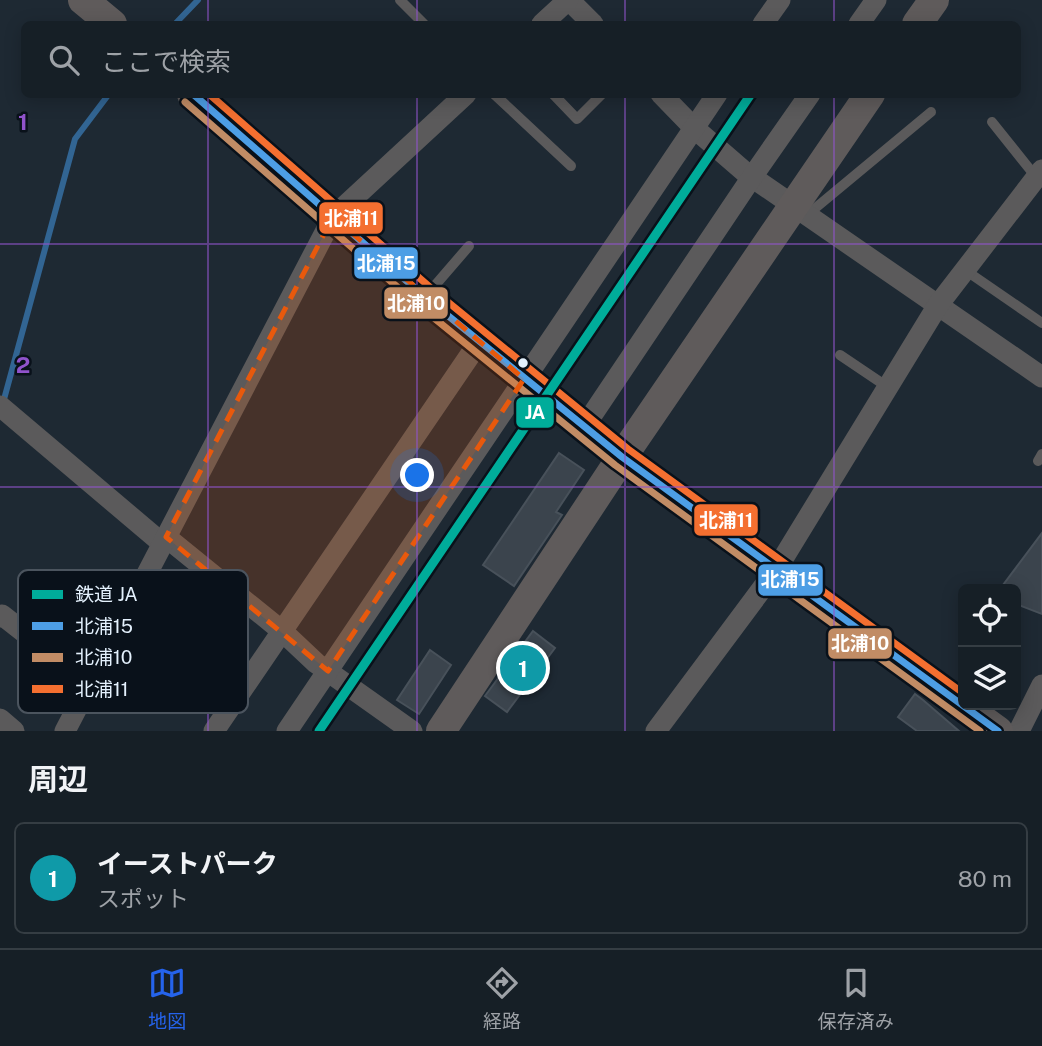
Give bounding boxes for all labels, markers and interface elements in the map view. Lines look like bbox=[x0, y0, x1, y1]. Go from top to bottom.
search box bbox=[21, 21, 1021, 98]
icon: search bbox=[45, 41, 83, 79]
text: ここで検索 bbox=[101, 46, 231, 77]
text: 1 bbox=[18, 108, 28, 135]
line badge: 北浦11 bbox=[318, 201, 384, 235]
text: 北浦11 bbox=[324, 207, 378, 229]
line badge: 北浦15 bbox=[353, 246, 419, 280]
text: 北浦15 bbox=[357, 252, 415, 274]
line badge: 北浦10 bbox=[383, 286, 449, 320]
text: 北浦10 bbox=[387, 292, 445, 314]
text: 2 bbox=[16, 351, 30, 378]
unlabelled marker bbox=[516, 356, 530, 370]
line badge: JA bbox=[515, 396, 555, 429]
text: JA bbox=[525, 401, 546, 423]
your location bbox=[400, 458, 434, 492]
line badge: 北浦11 bbox=[693, 503, 759, 537]
text: 北浦11 bbox=[699, 509, 753, 531]
line badge: 北浦15 bbox=[757, 563, 824, 597]
text: 北浦15 bbox=[761, 568, 819, 590]
legend bbox=[18, 570, 248, 713]
text: 鉄道 JA bbox=[75, 583, 138, 605]
map controls bbox=[958, 584, 1021, 710]
button: locate bbox=[958, 584, 1021, 647]
text: 北浦15 bbox=[75, 615, 133, 637]
line badge: 北浦10 bbox=[827, 627, 893, 660]
text: 北浦10 bbox=[831, 632, 889, 654]
pin: 1 bbox=[500, 642, 546, 694]
text: 北浦10 bbox=[75, 646, 132, 668]
button: layers bbox=[958, 647, 1021, 710]
text: 北浦11 bbox=[75, 678, 128, 700]
text: 周辺 bbox=[28, 761, 88, 797]
text: イーストパーク bbox=[97, 848, 278, 879]
text: 1 bbox=[48, 865, 58, 892]
text: 80 m bbox=[958, 865, 1012, 892]
text: スポット bbox=[97, 885, 189, 912]
tab: 地図 bbox=[148, 964, 186, 1033]
tab: 経路 bbox=[483, 964, 521, 1033]
tab: 保存済み bbox=[818, 964, 894, 1033]

